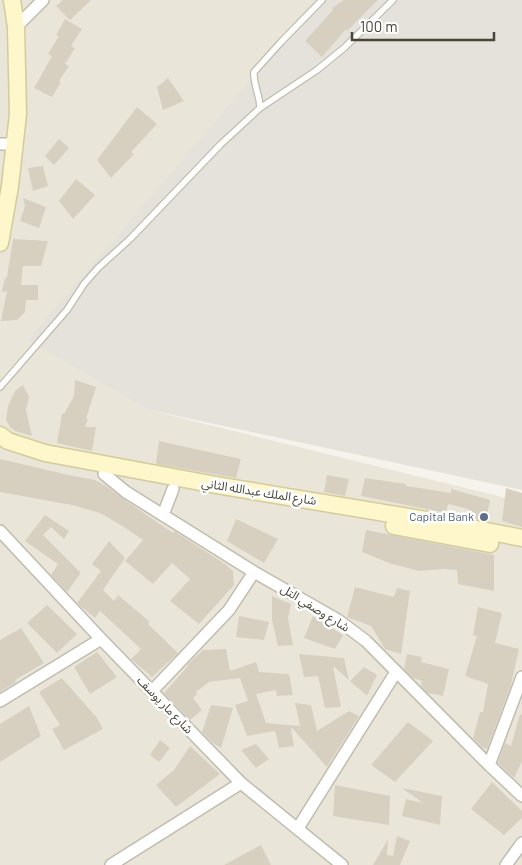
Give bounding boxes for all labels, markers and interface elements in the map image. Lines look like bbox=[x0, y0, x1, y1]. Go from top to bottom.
scale bar bbox=[352, 10, 494, 42]
text: 100 m bbox=[360, 17, 398, 35]
street label: شارع الملك عبدالله الثاني bbox=[200, 475, 318, 511]
place label: Capital Bank bbox=[409, 509, 474, 523]
marker: Capital Bank bbox=[478, 511, 490, 523]
street label: شارع وصفي التل bbox=[277, 580, 352, 637]
street label: شارع مار يوسف bbox=[133, 673, 197, 738]

